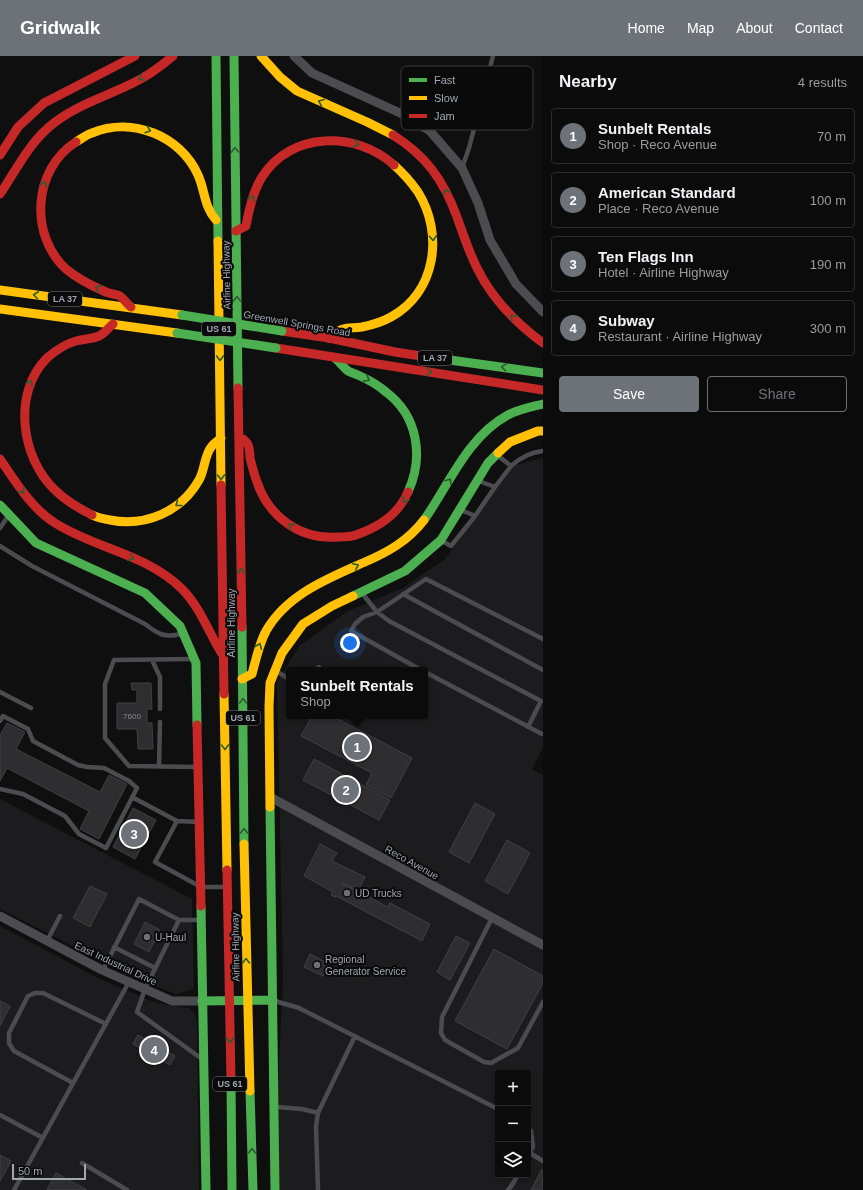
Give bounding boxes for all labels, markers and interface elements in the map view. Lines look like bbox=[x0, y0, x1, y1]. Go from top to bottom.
text: Gridwalk bbox=[20, 17, 100, 38]
text: Home bbox=[628, 20, 665, 36]
text: Map bbox=[687, 20, 714, 36]
text: About bbox=[736, 20, 773, 36]
text: Contact bbox=[795, 20, 843, 36]
legend bbox=[401, 66, 533, 130]
text: Nearby bbox=[559, 72, 617, 91]
one-way arrow bbox=[138, 73, 146, 81]
text: Fast bbox=[434, 74, 455, 86]
text: 4 results bbox=[798, 75, 847, 90]
text: Slow bbox=[434, 92, 458, 104]
one-way arrow bbox=[318, 99, 325, 107]
text: Jam bbox=[434, 110, 455, 122]
text: Sunbelt Rentals bbox=[598, 120, 711, 137]
one-way arrow bbox=[144, 125, 151, 134]
text: 1 bbox=[569, 129, 577, 144]
text: 70 m bbox=[817, 129, 846, 144]
text: Shop · Reco Avenue bbox=[598, 137, 717, 152]
one-way arrow bbox=[352, 139, 359, 148]
one-way arrow bbox=[231, 147, 239, 153]
one-way arrow bbox=[39, 181, 48, 188]
text: American Standard bbox=[598, 184, 736, 201]
one-way arrow bbox=[444, 188, 451, 196]
text: 2 bbox=[569, 193, 577, 208]
text: 100 m bbox=[810, 193, 846, 208]
one-way arrow bbox=[248, 195, 256, 202]
text: Place · Reco Avenue bbox=[598, 201, 719, 216]
one-way arrow bbox=[428, 235, 437, 241]
street label: Airline Highway bbox=[220, 240, 233, 310]
text: Ten Flags Inn bbox=[598, 248, 694, 265]
text: 3 bbox=[569, 257, 577, 272]
text: 190 m bbox=[810, 257, 846, 272]
text: Hotel · Airline Highway bbox=[598, 265, 729, 280]
one-way arrow bbox=[94, 285, 102, 293]
one-way arrow bbox=[33, 291, 39, 300]
road number: LA 37 bbox=[48, 292, 82, 306]
one-way arrow bbox=[233, 296, 241, 302]
street label: Greenwell Springs Road bbox=[243, 309, 351, 338]
text: Subway bbox=[598, 312, 655, 329]
one-way arrow bbox=[510, 314, 518, 322]
text: 4 bbox=[569, 321, 577, 336]
text: 300 m bbox=[810, 321, 846, 336]
road number: US 61 bbox=[202, 322, 236, 336]
text: Restaurant · Airline Highway bbox=[598, 329, 762, 344]
road number: LA 37 bbox=[418, 351, 452, 365]
one-way arrow bbox=[215, 355, 224, 361]
one-way arrow bbox=[501, 363, 507, 372]
one-way arrow bbox=[426, 367, 432, 376]
one-way arrow bbox=[363, 375, 370, 382]
button: Save bbox=[559, 376, 699, 412]
button: Share bbox=[707, 376, 847, 412]
one-way arrow bbox=[25, 380, 33, 388]
one-way arrow bbox=[217, 474, 225, 480]
one-way arrow bbox=[444, 478, 451, 485]
one-way arrow bbox=[17, 486, 24, 493]
one-way arrow bbox=[402, 496, 410, 503]
one-way arrow bbox=[176, 499, 183, 506]
one-way arrow bbox=[288, 523, 295, 530]
one-way arrow bbox=[127, 553, 134, 561]
one-way arrow bbox=[351, 563, 359, 571]
one-way arrow bbox=[237, 568, 246, 574]
street label: Airline Highway bbox=[226, 589, 237, 657]
your location bbox=[340, 633, 360, 653]
one-way arrow bbox=[255, 643, 263, 650]
popup bbox=[286, 667, 428, 719]
text: Sunbelt Rentals bbox=[300, 677, 414, 694]
text: Shop bbox=[300, 694, 331, 709]
one-way arrow bbox=[238, 698, 247, 704]
road number: US 61 bbox=[226, 711, 260, 725]
house number: 7600 bbox=[123, 712, 141, 721]
pin: 1 bbox=[344, 732, 370, 762]
one-way arrow bbox=[220, 744, 229, 750]
pin: 2 bbox=[333, 775, 359, 805]
pin: 3 bbox=[121, 819, 147, 849]
one-way arrow bbox=[240, 828, 248, 834]
street label: Reco Avenue bbox=[383, 843, 441, 882]
marker: UD Trucks bbox=[342, 888, 352, 898]
place label: UD Trucks bbox=[355, 888, 402, 899]
street label: Airline Highway bbox=[229, 912, 242, 982]
marker: U-Haul bbox=[142, 932, 152, 942]
place label: U-Haul bbox=[155, 932, 186, 943]
street label: East Industrial Drive bbox=[73, 940, 159, 988]
place label: Regional Generator Service bbox=[325, 954, 407, 977]
one-way arrow bbox=[242, 958, 250, 964]
marker: Regional Generator Service bbox=[312, 960, 322, 970]
pin: 4 bbox=[141, 1035, 167, 1065]
one-way arrow bbox=[226, 1037, 234, 1043]
map controls bbox=[495, 1070, 531, 1178]
button: + bbox=[495, 1070, 531, 1106]
road number: US 61 bbox=[213, 1077, 247, 1091]
button: − bbox=[495, 1106, 531, 1142]
button: layers bbox=[495, 1142, 531, 1178]
one-way arrow bbox=[248, 1148, 256, 1154]
scale bar bbox=[12, 1162, 86, 1181]
text: 50 m bbox=[18, 1165, 42, 1177]

